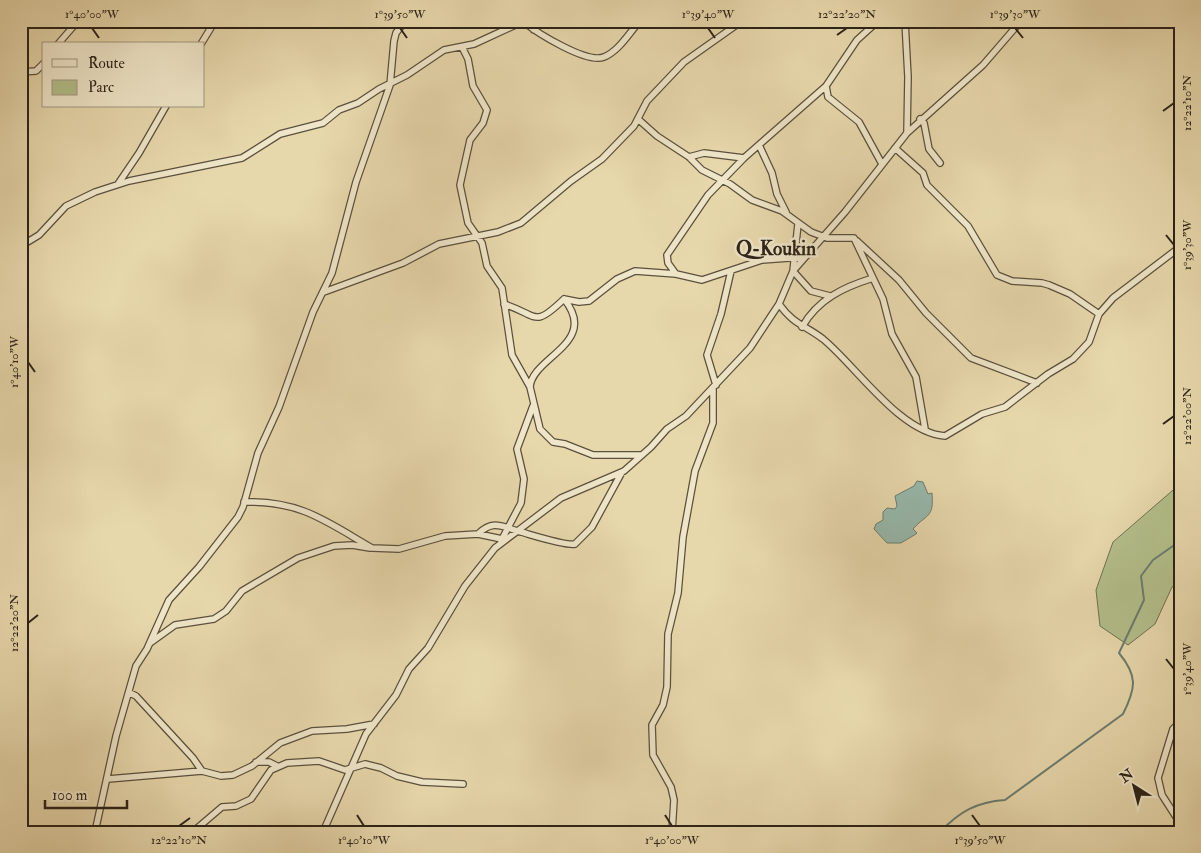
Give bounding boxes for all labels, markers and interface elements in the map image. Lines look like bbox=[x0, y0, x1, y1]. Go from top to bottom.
text: 1°40'00"W bbox=[65, 7, 120, 22]
text: 1°39'50"W bbox=[374, 7, 426, 22]
text: 1°39'40"W bbox=[682, 7, 735, 22]
text: 12°22'20"N bbox=[818, 7, 876, 22]
text: 1°39'30"W bbox=[990, 7, 1041, 22]
legend bbox=[42, 42, 205, 108]
text: Route bbox=[88, 54, 125, 73]
text: 12°22'10"N bbox=[1180, 75, 1195, 131]
text: Parc bbox=[88, 78, 114, 97]
text: 1°39'30"W bbox=[1180, 219, 1195, 270]
district label: Q-Koukin bbox=[736, 237, 816, 261]
text: 1°40'10"W bbox=[7, 335, 22, 388]
text: 12°22'00"N bbox=[1180, 387, 1195, 445]
text: 12°22'20"N bbox=[7, 594, 22, 652]
text: 1°39'40"W bbox=[1180, 642, 1195, 695]
north arrow bbox=[1108, 760, 1158, 810]
text: N bbox=[1116, 765, 1137, 787]
scale bar bbox=[45, 778, 128, 810]
text: 100 m bbox=[52, 786, 88, 805]
text: 12°22'10"N bbox=[151, 833, 207, 848]
text: 1°40'10"W bbox=[338, 833, 391, 848]
text: 1°40'00"W bbox=[645, 833, 700, 848]
text: 1°39'50"W bbox=[954, 833, 1006, 848]

